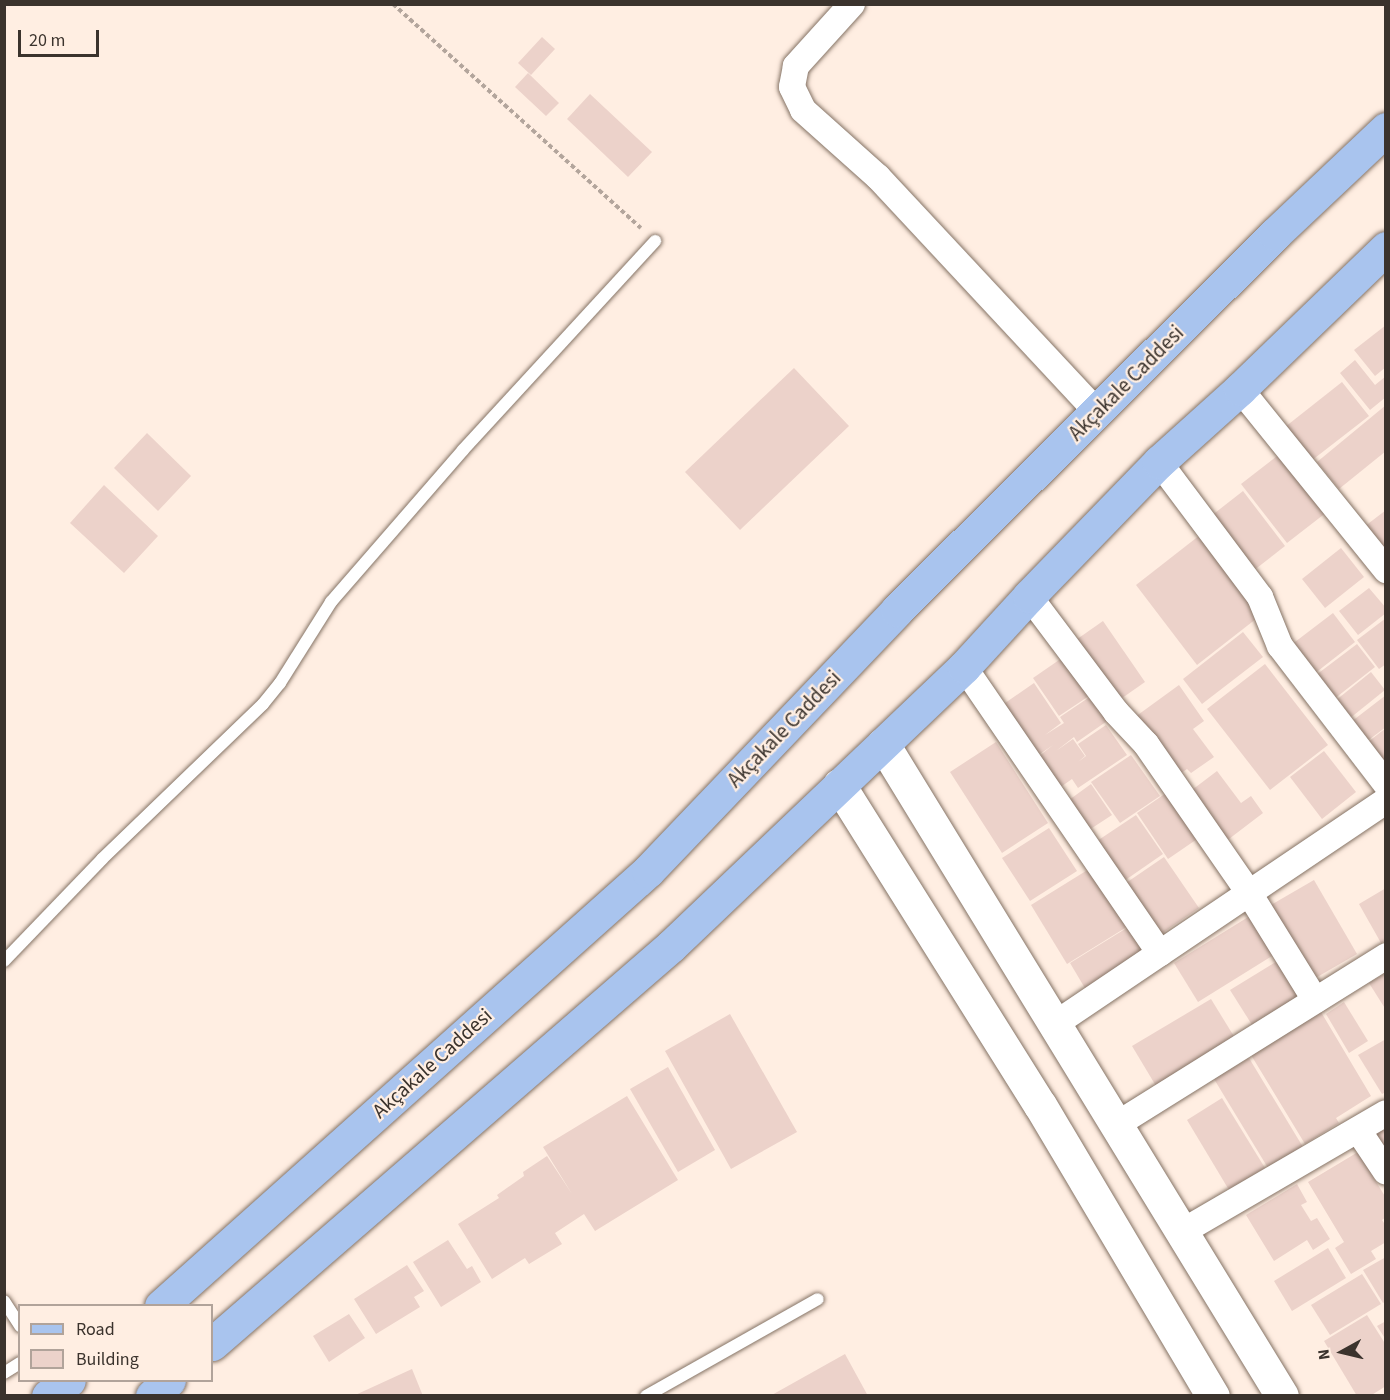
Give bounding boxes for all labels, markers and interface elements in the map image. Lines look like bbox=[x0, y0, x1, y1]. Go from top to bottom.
scale bar bbox=[21, 18, 102, 56]
text: 20 m bbox=[29, 28, 65, 53]
street label: Akçakale Caddesi bbox=[1063, 320, 1189, 446]
street label: Akçakale Caddesi bbox=[722, 665, 846, 793]
street label: Akçakale Caddesi bbox=[367, 1003, 497, 1123]
legend bbox=[18, 1304, 213, 1382]
text: Road bbox=[76, 1317, 115, 1342]
north arrow bbox=[1312, 1322, 1372, 1382]
text: Building bbox=[76, 1347, 139, 1372]
text: N bbox=[1313, 1348, 1336, 1361]

